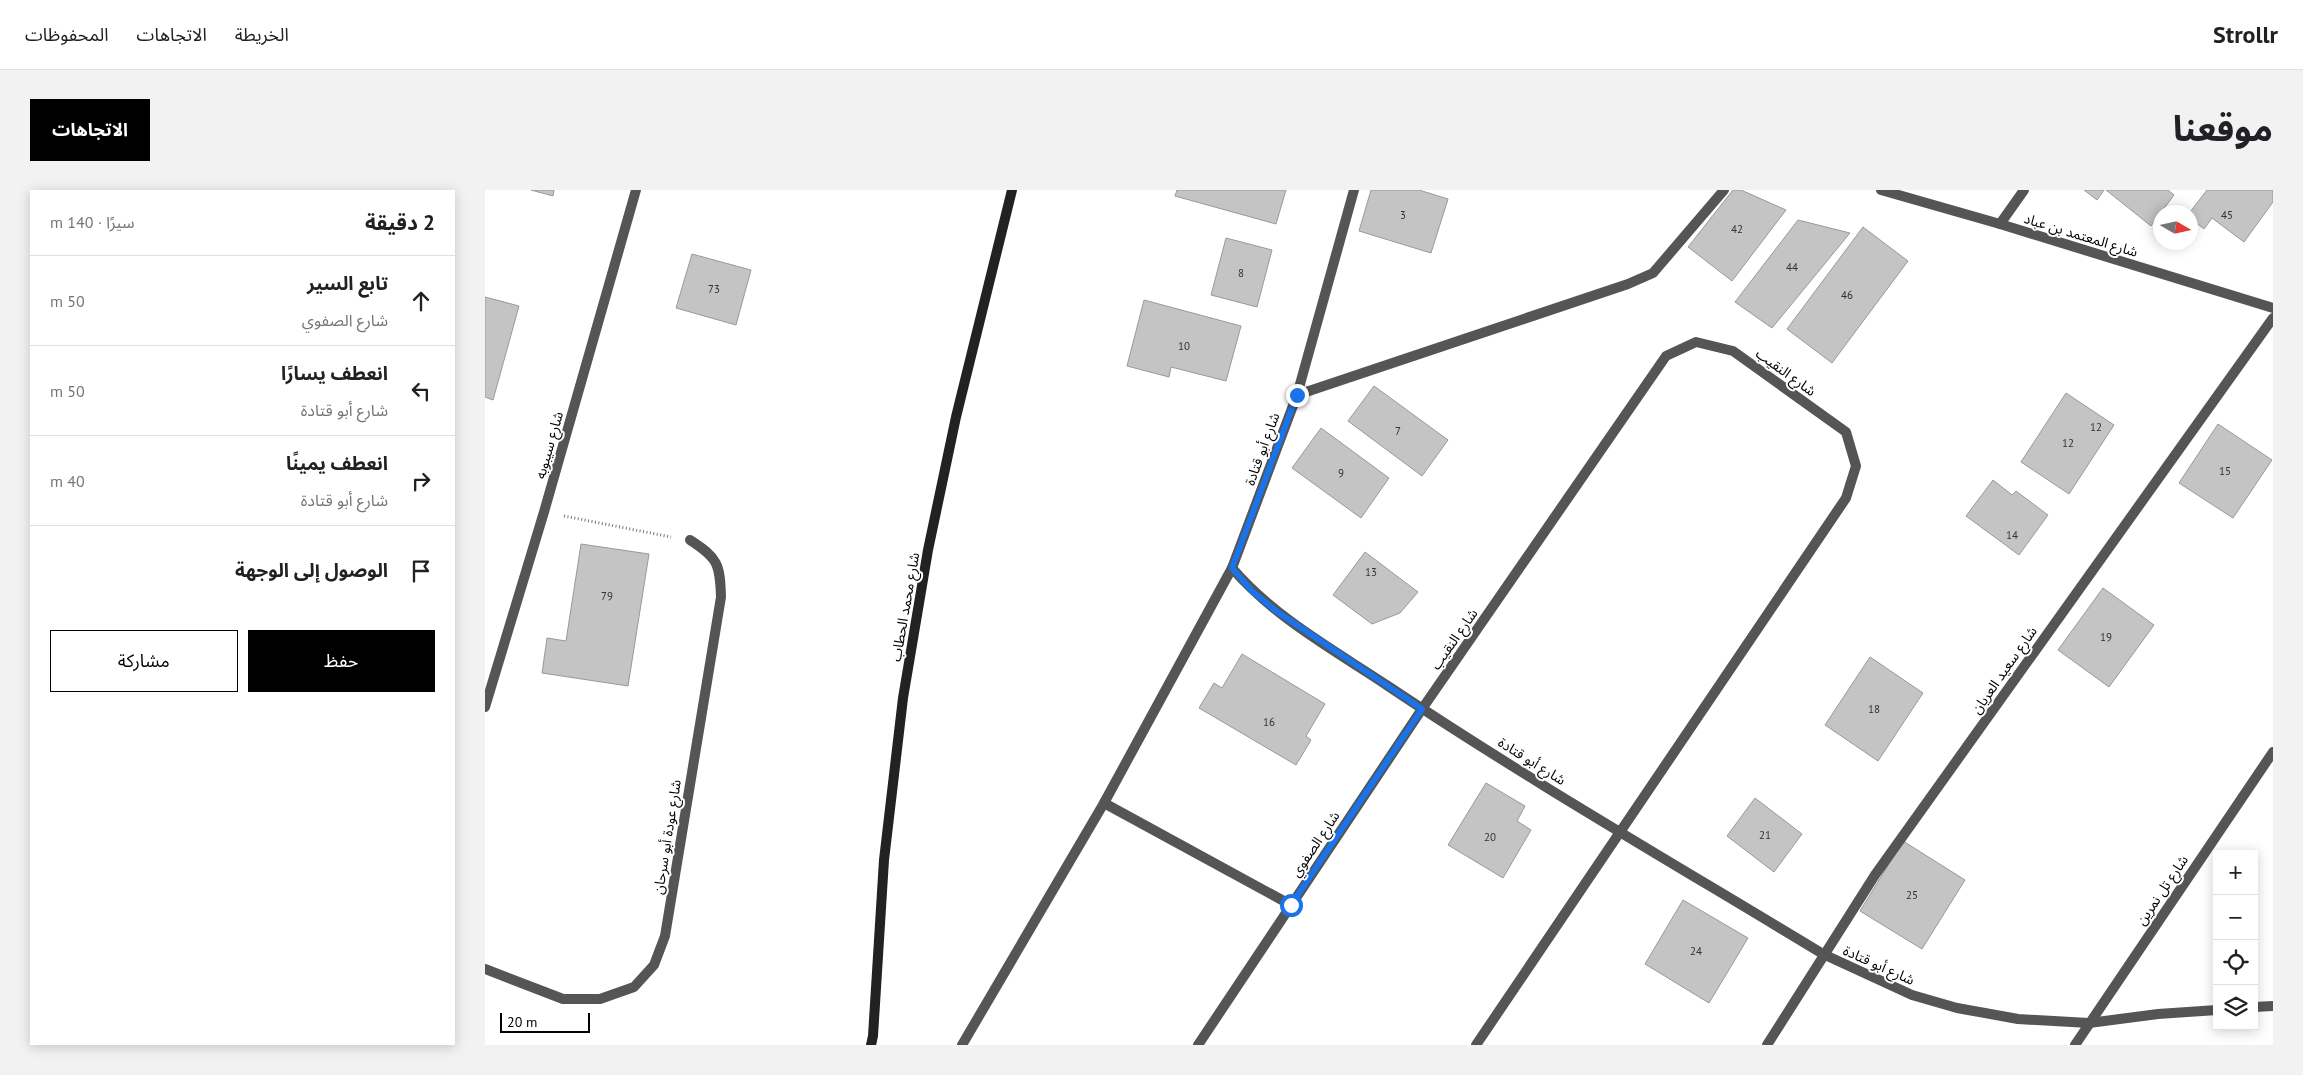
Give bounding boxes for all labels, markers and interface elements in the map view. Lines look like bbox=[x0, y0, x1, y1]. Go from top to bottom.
text: Strollr bbox=[2213, 19, 2278, 50]
text: المحفوظات bbox=[25, 23, 109, 46]
text: الاتجاهات bbox=[137, 23, 207, 46]
text: الخريطة bbox=[235, 23, 289, 46]
button: الاتجاهات bbox=[30, 99, 150, 161]
text: موقعنا bbox=[2173, 105, 2273, 151]
north arrow bbox=[2153, 205, 2198, 250]
house number: 3 bbox=[1400, 208, 1406, 222]
house number: 45 bbox=[2221, 208, 2233, 222]
text: 2 دقيقة bbox=[365, 209, 435, 236]
street label: شارع المعتمد بن عباد bbox=[2021, 209, 2140, 263]
text: سيرًا · 140 m bbox=[50, 212, 135, 232]
house number: 42 bbox=[1731, 222, 1743, 236]
house number: 44 bbox=[1786, 260, 1798, 274]
house number: 8 bbox=[1238, 266, 1244, 280]
text: تابع السير bbox=[307, 271, 388, 295]
house number: 73 bbox=[708, 282, 720, 296]
icon: ahead bbox=[407, 287, 435, 315]
house number: 46 bbox=[1841, 288, 1853, 302]
text: 50 m bbox=[50, 291, 85, 311]
text: شارع الصفوي bbox=[302, 310, 388, 330]
house number: 10 bbox=[1178, 339, 1190, 353]
street label: شارع النقيب bbox=[1751, 344, 1820, 402]
text: انعطف يسارًا bbox=[281, 361, 388, 385]
icon: left bbox=[407, 377, 435, 405]
text: 50 m bbox=[50, 381, 85, 401]
route end bbox=[1286, 384, 1309, 407]
text: شارع أبو قتادة bbox=[301, 400, 388, 420]
street label: شارع سيبوبه bbox=[531, 409, 569, 481]
street label: شارع أبو قتادة bbox=[1240, 410, 1285, 489]
house number: 12 bbox=[2090, 420, 2102, 434]
house number: 7 bbox=[1395, 424, 1401, 438]
house number: 12 bbox=[2062, 436, 2074, 450]
text: انعطف يمينًا bbox=[286, 451, 388, 475]
house number: 15 bbox=[2219, 464, 2231, 478]
house number: 9 bbox=[1338, 466, 1344, 480]
icon: right bbox=[407, 467, 435, 495]
text: 40 m bbox=[50, 471, 85, 491]
text: شارع أبو قتادة bbox=[301, 490, 388, 510]
house number: 14 bbox=[2006, 528, 2018, 542]
street label: شارع محمد الحطاب bbox=[887, 551, 925, 663]
icon: arrive bbox=[407, 557, 435, 585]
text: الوصول إلى الوجهة bbox=[235, 558, 388, 582]
house number: 13 bbox=[1365, 565, 1377, 579]
house number: 79 bbox=[601, 589, 613, 603]
street label: شارع النقيب bbox=[1426, 605, 1483, 674]
street label: شارع سعيد العريان bbox=[1967, 623, 2043, 718]
button: مشاركة bbox=[50, 630, 238, 692]
button: حفظ bbox=[248, 630, 435, 692]
house number: 19 bbox=[2100, 630, 2112, 644]
house number: 18 bbox=[1868, 702, 1880, 716]
house number: 16 bbox=[1263, 715, 1275, 729]
street label: شارع أبو قتادة bbox=[1494, 733, 1569, 791]
street label: شارع عودة أبو سرحان bbox=[649, 778, 687, 896]
street label: شارع الصفوي bbox=[1286, 808, 1345, 882]
house number: 21 bbox=[1759, 828, 1771, 842]
house number: 20 bbox=[1484, 830, 1496, 844]
map controls bbox=[2213, 850, 2258, 1030]
button: + bbox=[2213, 850, 2258, 895]
street label: شارع تل نمرين bbox=[2132, 852, 2194, 930]
house number: 25 bbox=[1906, 888, 1918, 902]
route start bbox=[1280, 894, 1303, 917]
button: − bbox=[2213, 895, 2258, 940]
button: locate bbox=[2213, 940, 2258, 985]
street label: شارع أبو قتادة bbox=[1840, 941, 1918, 991]
house number: 24 bbox=[1690, 944, 1702, 958]
button: layers bbox=[2213, 985, 2258, 1030]
scale bar bbox=[500, 1010, 590, 1033]
text: 20 m bbox=[507, 1013, 537, 1031]

